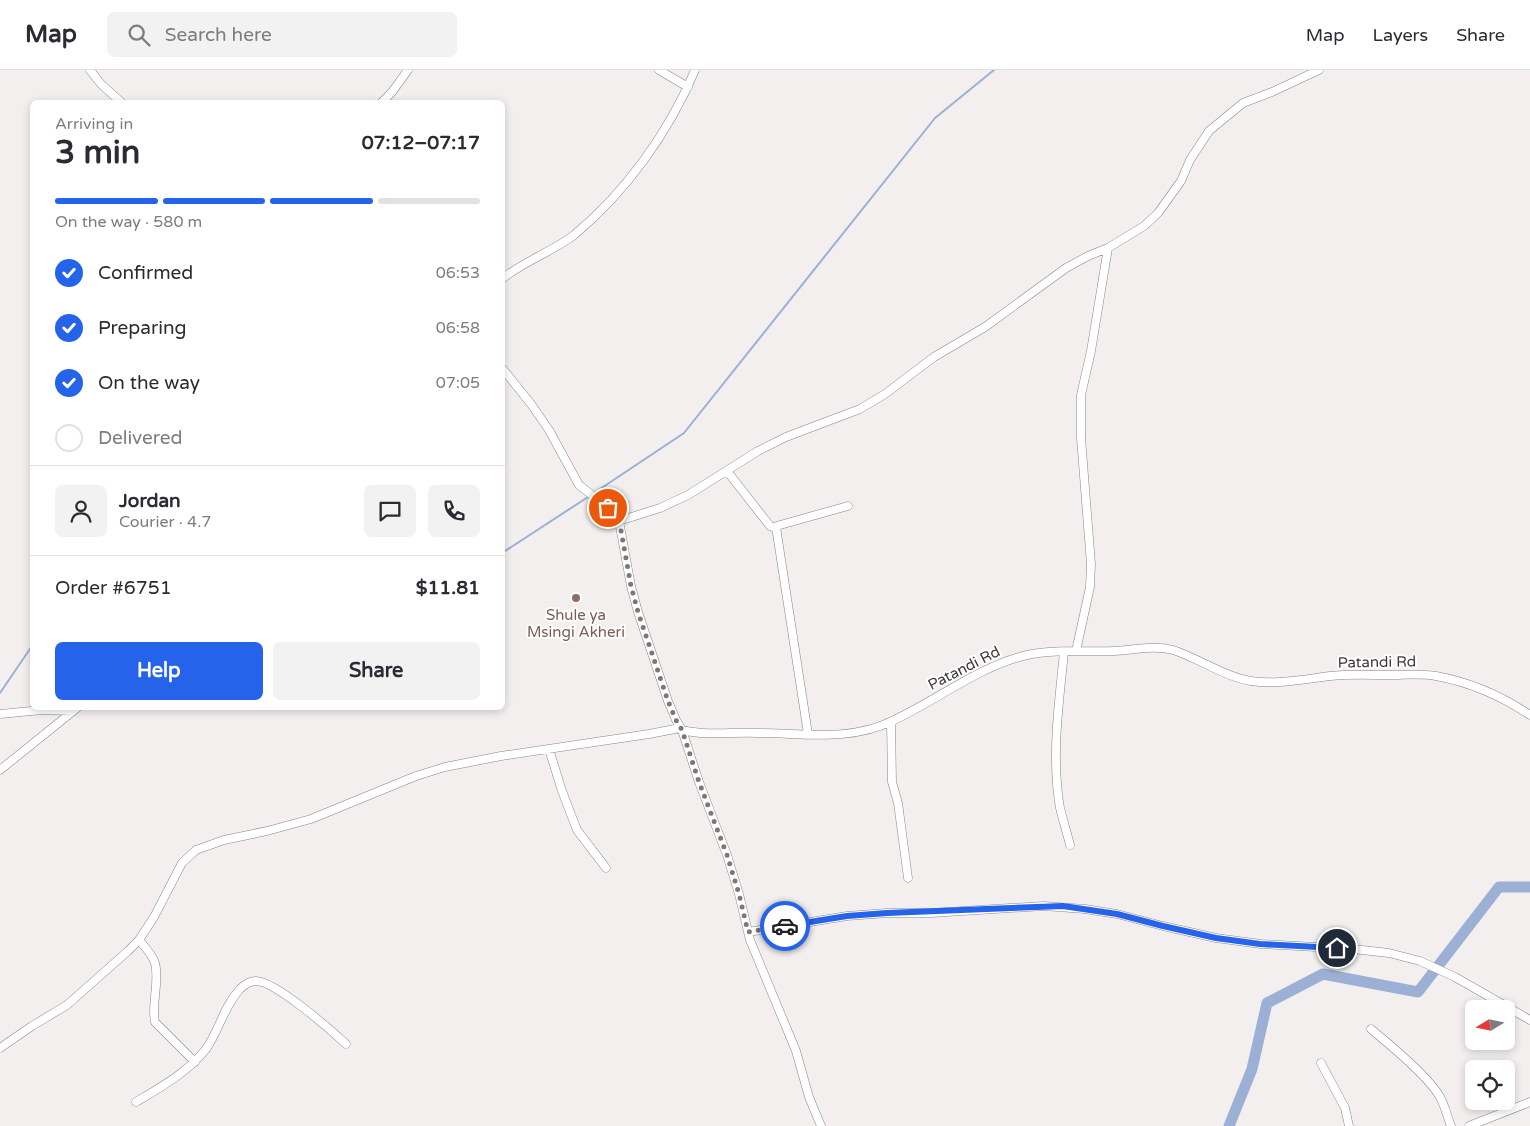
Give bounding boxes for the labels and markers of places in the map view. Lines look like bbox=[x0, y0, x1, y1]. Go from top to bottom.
pin bbox=[587, 487, 629, 529]
marker: Shule ya Msingi Akheri bbox=[570, 592, 582, 604]
place label: Shule ya Msingi Akheri bbox=[527, 606, 625, 641]
pin bbox=[1316, 927, 1358, 969]

